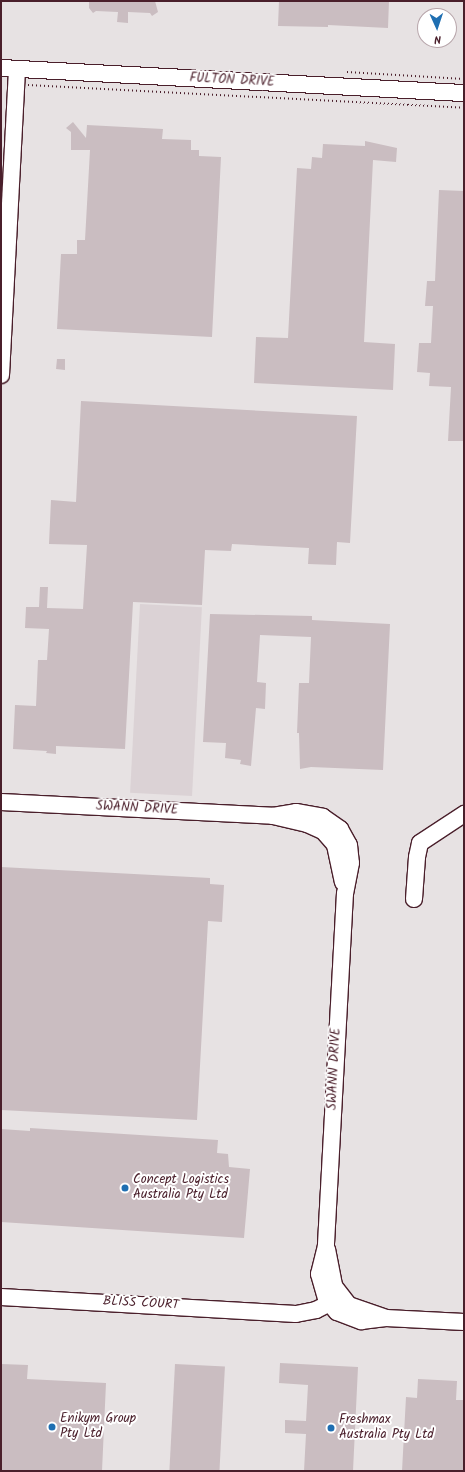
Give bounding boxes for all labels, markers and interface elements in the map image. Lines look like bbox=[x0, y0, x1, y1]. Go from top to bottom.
north arrow bbox=[417, 8, 457, 48]
text: N bbox=[434, 30, 442, 48]
street label: FULTON DRIVE bbox=[189, 71, 275, 91]
street label: SWANN DRIVE bbox=[95, 799, 179, 819]
street label: SWANN DRIVE bbox=[325, 1027, 345, 1111]
place label: Concept Logistics Australia Pty Ltd bbox=[133, 1173, 229, 1204]
marker: Concept Logistics Australia Pty Ltd bbox=[120, 1183, 130, 1193]
street label: BLISS COURT bbox=[102, 1294, 180, 1314]
place label: Enikym Group Pty Ltd bbox=[60, 1412, 136, 1443]
place label: Freshmax Australia Pty Ltd bbox=[339, 1413, 434, 1444]
marker: Enikym Group Pty Ltd bbox=[47, 1422, 57, 1432]
marker: Freshmax Australia Pty Ltd bbox=[326, 1423, 336, 1433]

